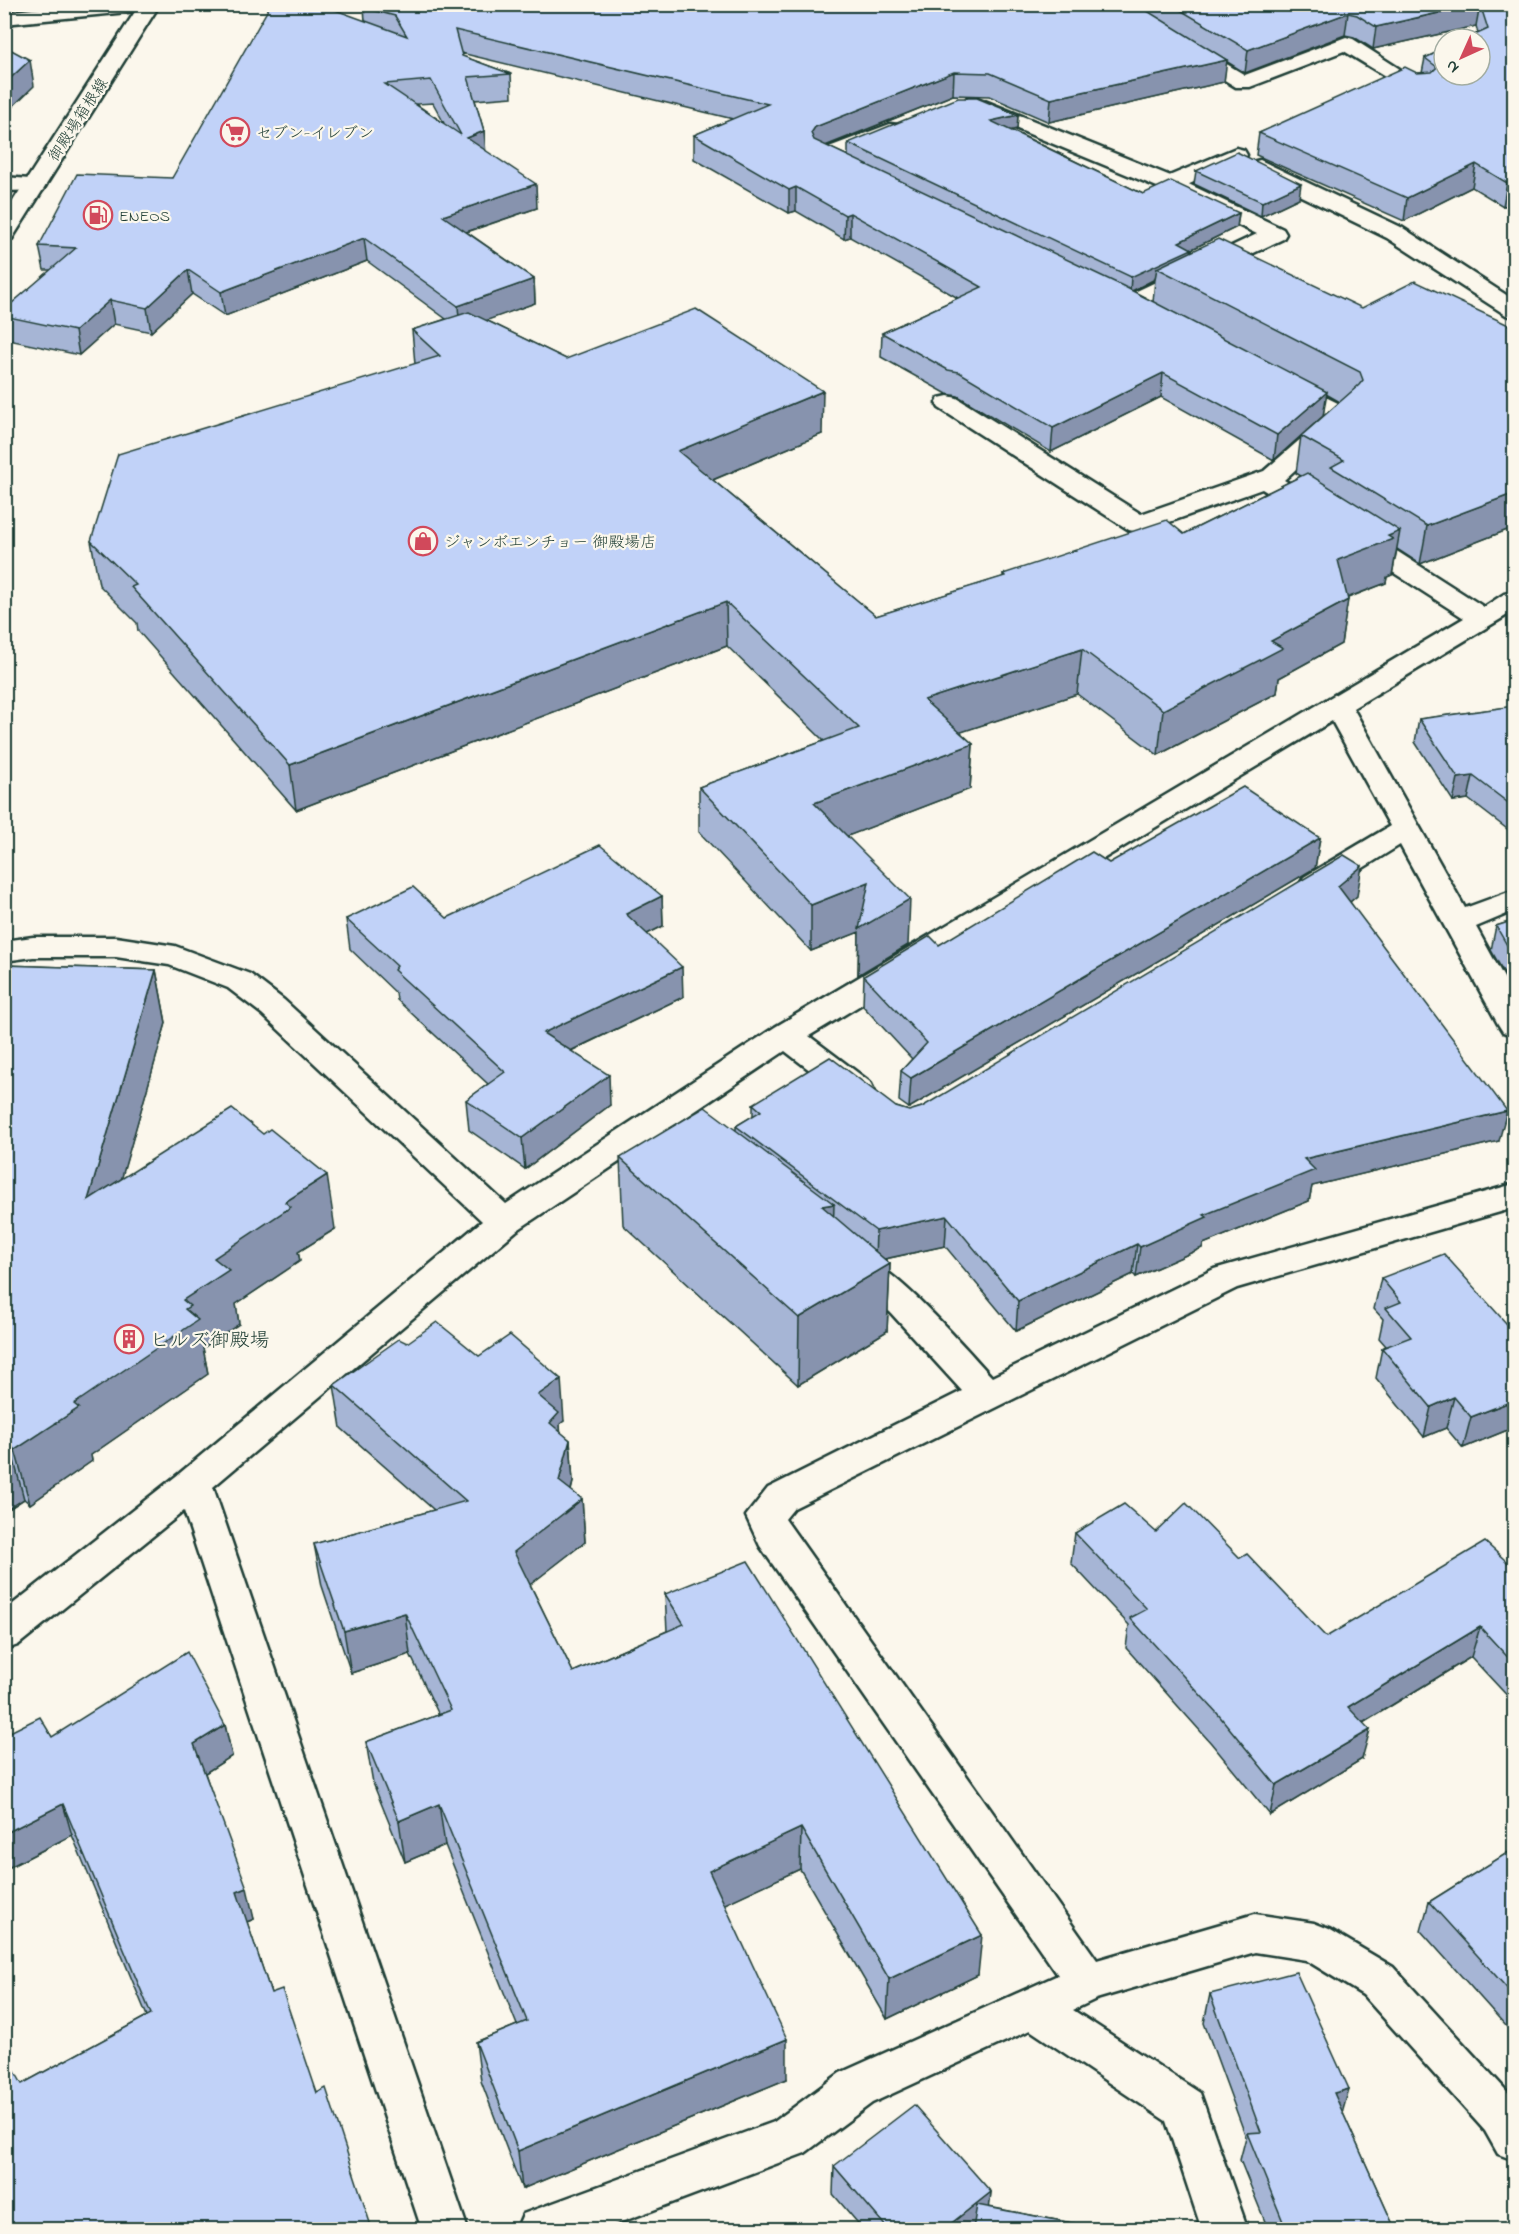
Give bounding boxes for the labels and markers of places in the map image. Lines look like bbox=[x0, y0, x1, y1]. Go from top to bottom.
supermarket icon: セブン-イレブン bbox=[219, 116, 251, 148]
place label: セブン-イレブン bbox=[256, 122, 374, 146]
fuel station icon: ENEOS bbox=[82, 199, 114, 231]
place label: ENEOS bbox=[119, 205, 170, 229]
shop icon: ジャンボエンチョー 御殿場店 bbox=[407, 525, 439, 557]
place label: ジャンボエンチョー 御殿場店 bbox=[444, 531, 656, 555]
building icon: ヒルズ御殿場 bbox=[113, 1323, 145, 1355]
place label: ヒルズ御殿場 bbox=[150, 1327, 270, 1356]

